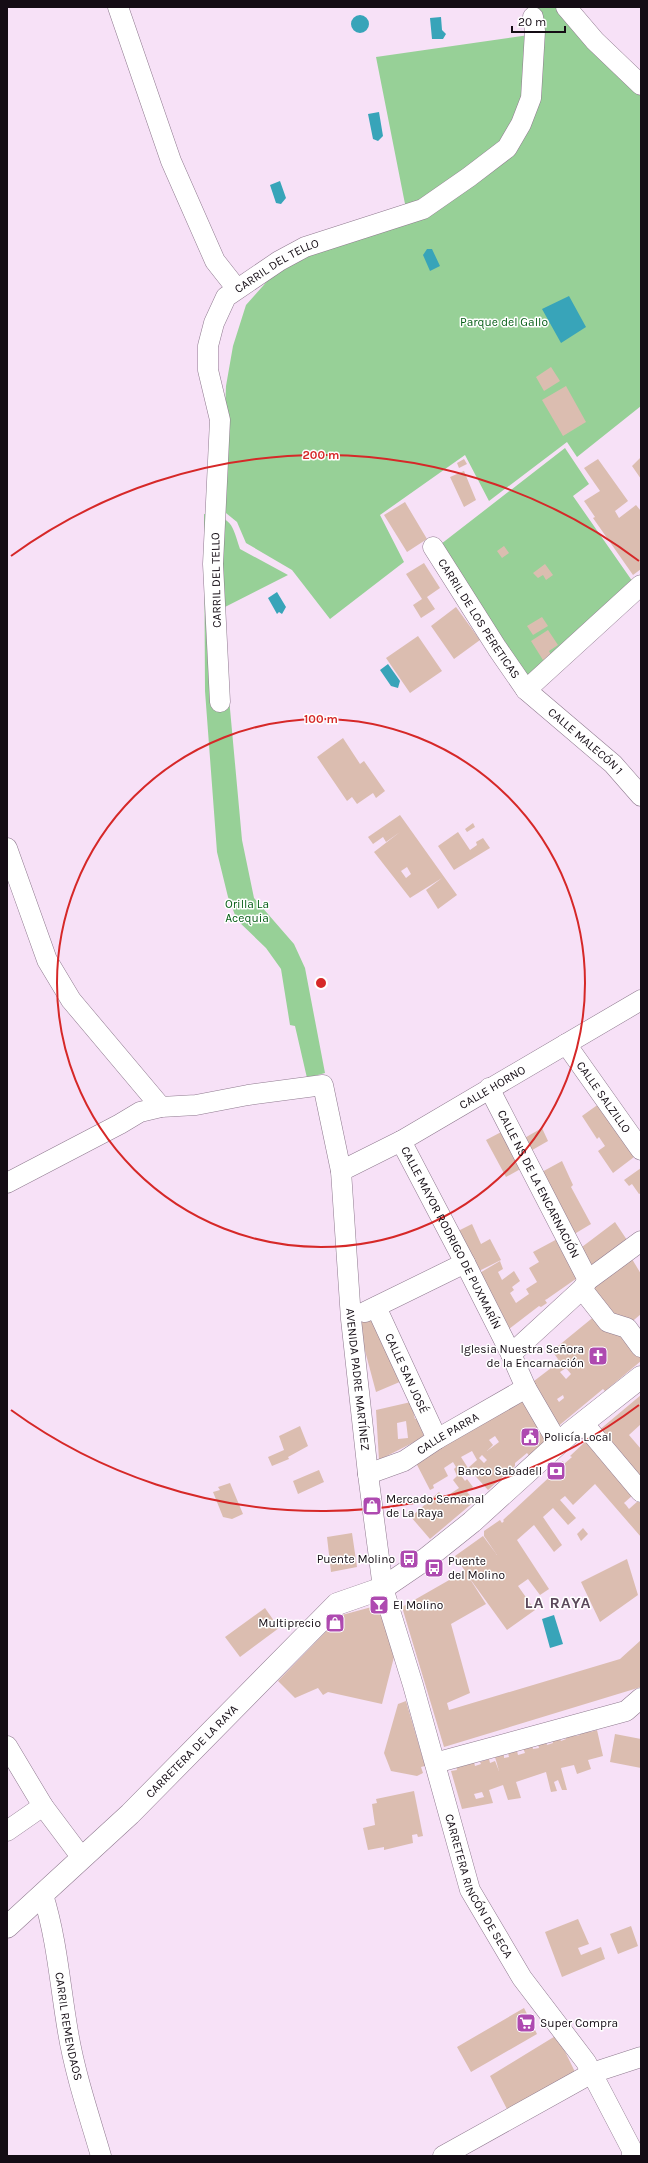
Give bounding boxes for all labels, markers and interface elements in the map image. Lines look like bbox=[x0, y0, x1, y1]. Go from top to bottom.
scale bar bbox=[512, 8, 565, 34]
text: 20 m bbox=[518, 15, 546, 29]
street label: CARRIL DEL TELLO bbox=[232, 236, 321, 296]
park label: Parque del Gallo bbox=[460, 315, 548, 329]
text: 200 m bbox=[303, 448, 339, 462]
street label: CARRIL DEL TELLO bbox=[208, 532, 224, 628]
street label: CARRIL DE LOS PERETICAS bbox=[435, 556, 523, 681]
street label: CALLE MALECÓN 1 bbox=[545, 705, 626, 777]
text: 100 m bbox=[304, 712, 338, 726]
park label: Orilla La Acequia bbox=[225, 897, 269, 925]
centre of rings bbox=[314, 976, 328, 990]
street label: CALLE SALZILLO bbox=[573, 1059, 634, 1136]
street label: CALLE HORNO bbox=[457, 1062, 528, 1112]
street label: CALLE NS DE LA ENCARNACIÓN bbox=[495, 1108, 582, 1260]
street label: CALLE MAYOR RODRIGO DE PUXMARÍN bbox=[398, 1144, 504, 1332]
street label: AVENIDA PADRE MARTÍNEZ bbox=[343, 1308, 372, 1451]
street label: CALLE SAN JOSÉ bbox=[382, 1331, 432, 1416]
place label: Iglesia Nuestra Señora de la Encarnación bbox=[461, 1342, 584, 1370]
church icon: Iglesia Nuestra Señora de la Encarnación bbox=[587, 1345, 609, 1367]
street label: CALLE PARRA bbox=[414, 1410, 481, 1458]
public building icon: Policía Local bbox=[519, 1426, 541, 1448]
place label: Policía Local bbox=[544, 1430, 612, 1444]
bank icon: Banco Sabadell bbox=[545, 1460, 567, 1482]
place label: Banco Sabadell bbox=[458, 1464, 542, 1478]
place label: Mercado Semanal de La Raya bbox=[386, 1492, 484, 1520]
shop icon: Mercado Semanal de La Raya bbox=[361, 1495, 383, 1517]
bus stop icon: Puente Molino bbox=[398, 1548, 420, 1570]
place label: Puente Molino bbox=[317, 1552, 395, 1566]
place label: Puente del Molino bbox=[448, 1554, 505, 1582]
bus stop icon: Puente del Molino bbox=[423, 1557, 445, 1579]
district label: LA RAYA bbox=[525, 1593, 591, 1612]
bar icon: El Molino bbox=[368, 1594, 390, 1616]
place label: El Molino bbox=[393, 1598, 443, 1612]
shop icon: Multiprecio bbox=[324, 1612, 346, 1634]
place label: Multiprecio bbox=[258, 1616, 321, 1630]
street label: CARRETERA DE LA RAYA bbox=[143, 1702, 241, 1801]
street label: CARRETERA RINCÓN DE SECA bbox=[442, 1812, 516, 1961]
street label: CARRIL REMENDAOS bbox=[52, 1971, 86, 2082]
supermarket icon: Super Compra bbox=[515, 2012, 537, 2034]
place label: Super Compra bbox=[540, 2016, 618, 2030]

